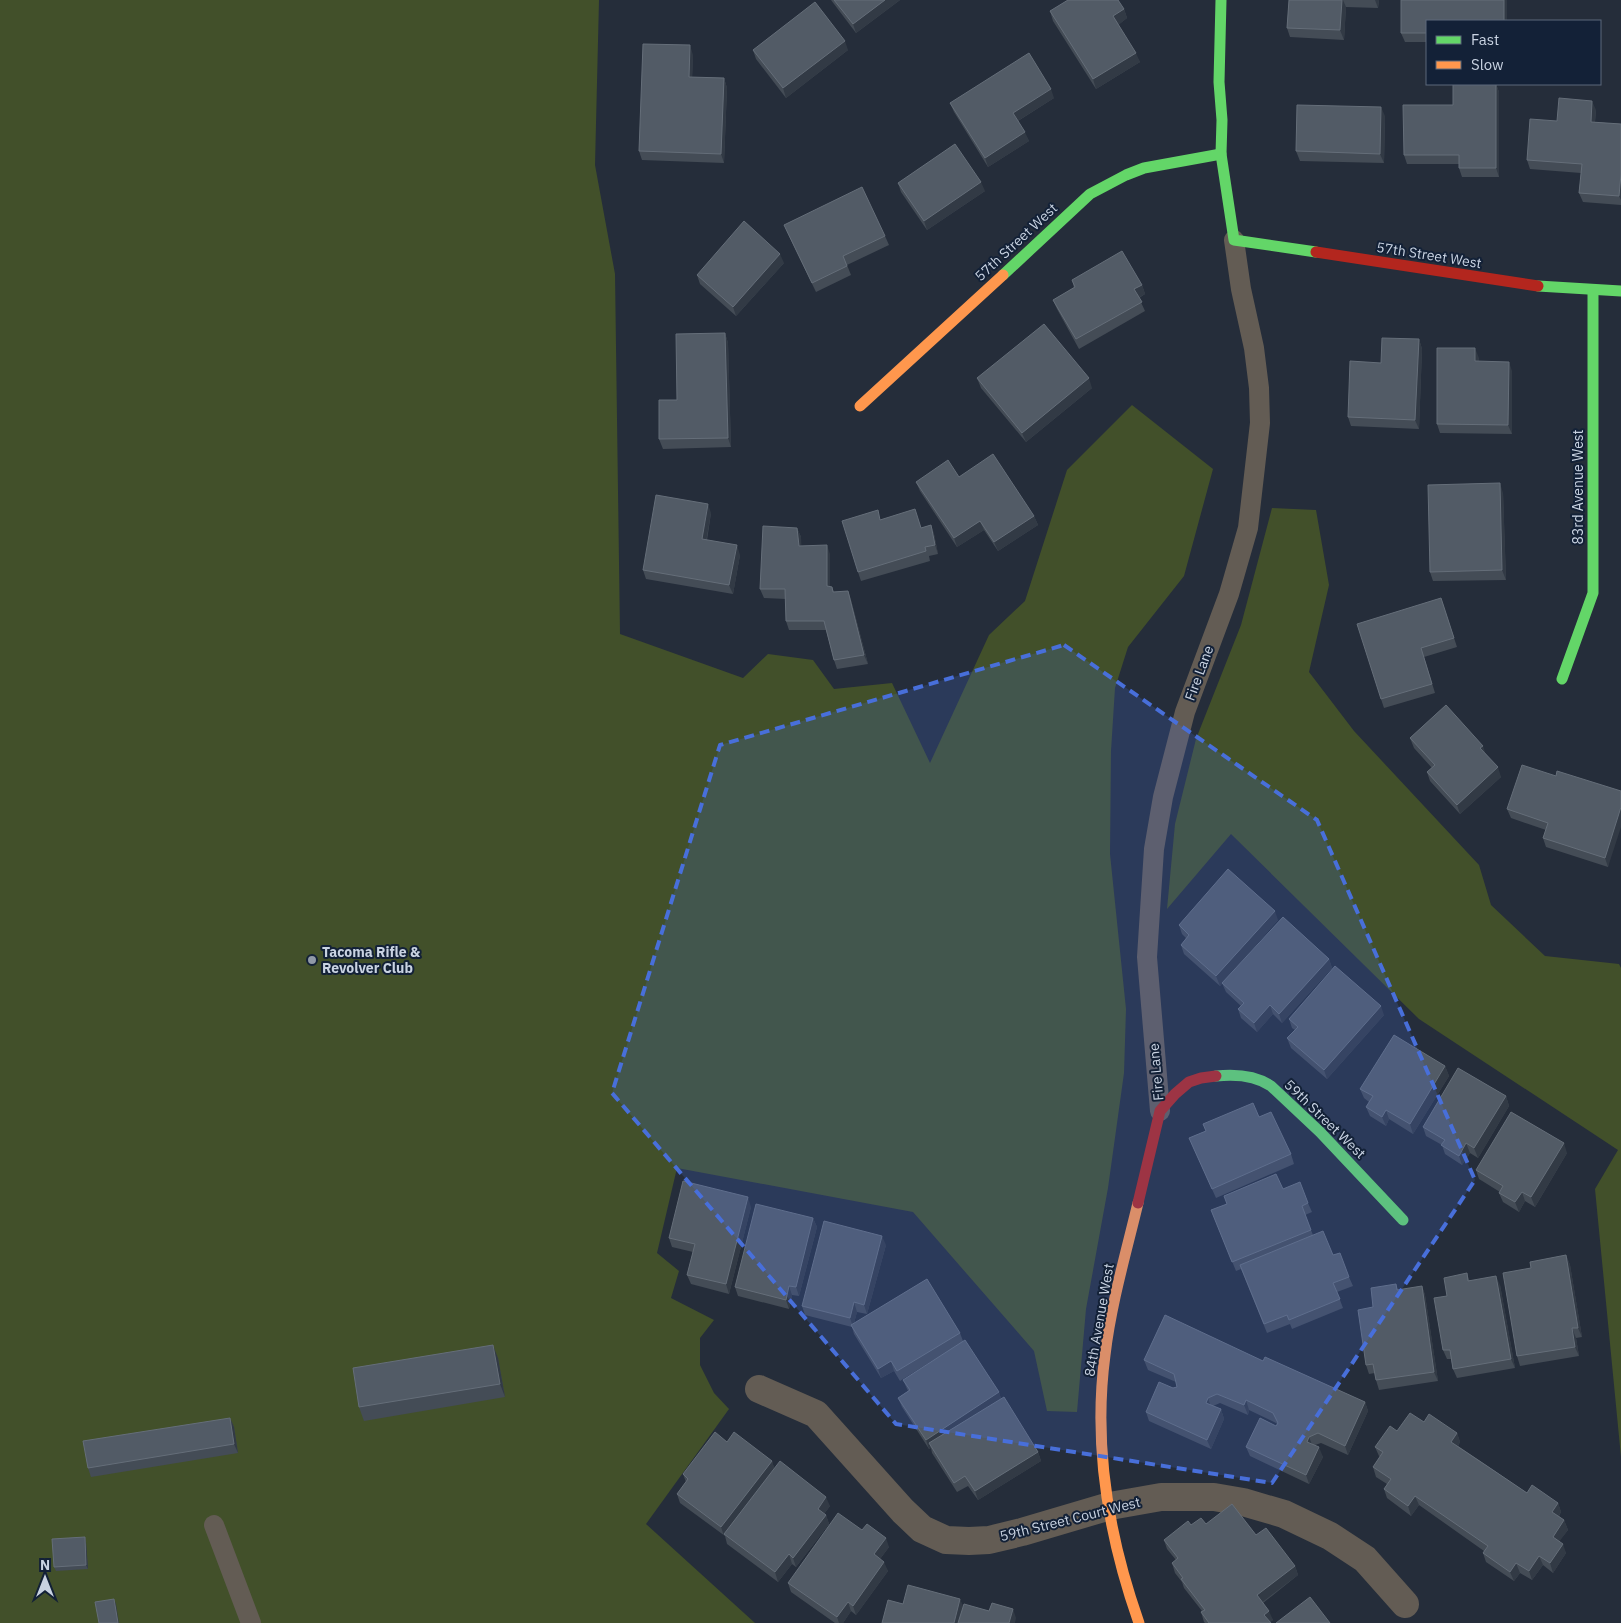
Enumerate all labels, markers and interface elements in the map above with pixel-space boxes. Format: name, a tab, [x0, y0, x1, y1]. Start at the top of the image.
legend	[1426, 20, 1601, 85]
text: Fast	[1471, 30, 1499, 49]
text: Slow	[1471, 55, 1504, 74]
street label: 57th Street West	[971, 199, 1061, 285]
street label: 57th Street West	[1375, 238, 1483, 272]
street label: 83rd Avenue West	[1569, 429, 1587, 544]
street label: Fire Lane	[1181, 643, 1217, 703]
place label: Tacoma Rifle & Revolver Club	[322, 943, 421, 977]
marker: Tacoma Rifle & Revolver Club	[306, 954, 318, 966]
street label: Fire Lane	[1145, 1042, 1167, 1101]
street label: 59th Street West	[1281, 1076, 1370, 1162]
street label: 84th Avenue West	[1080, 1262, 1118, 1378]
street label: 59th Street Court West	[998, 1493, 1142, 1545]
north arrow	[20, 1553, 70, 1603]
text: N	[40, 1556, 50, 1574]

